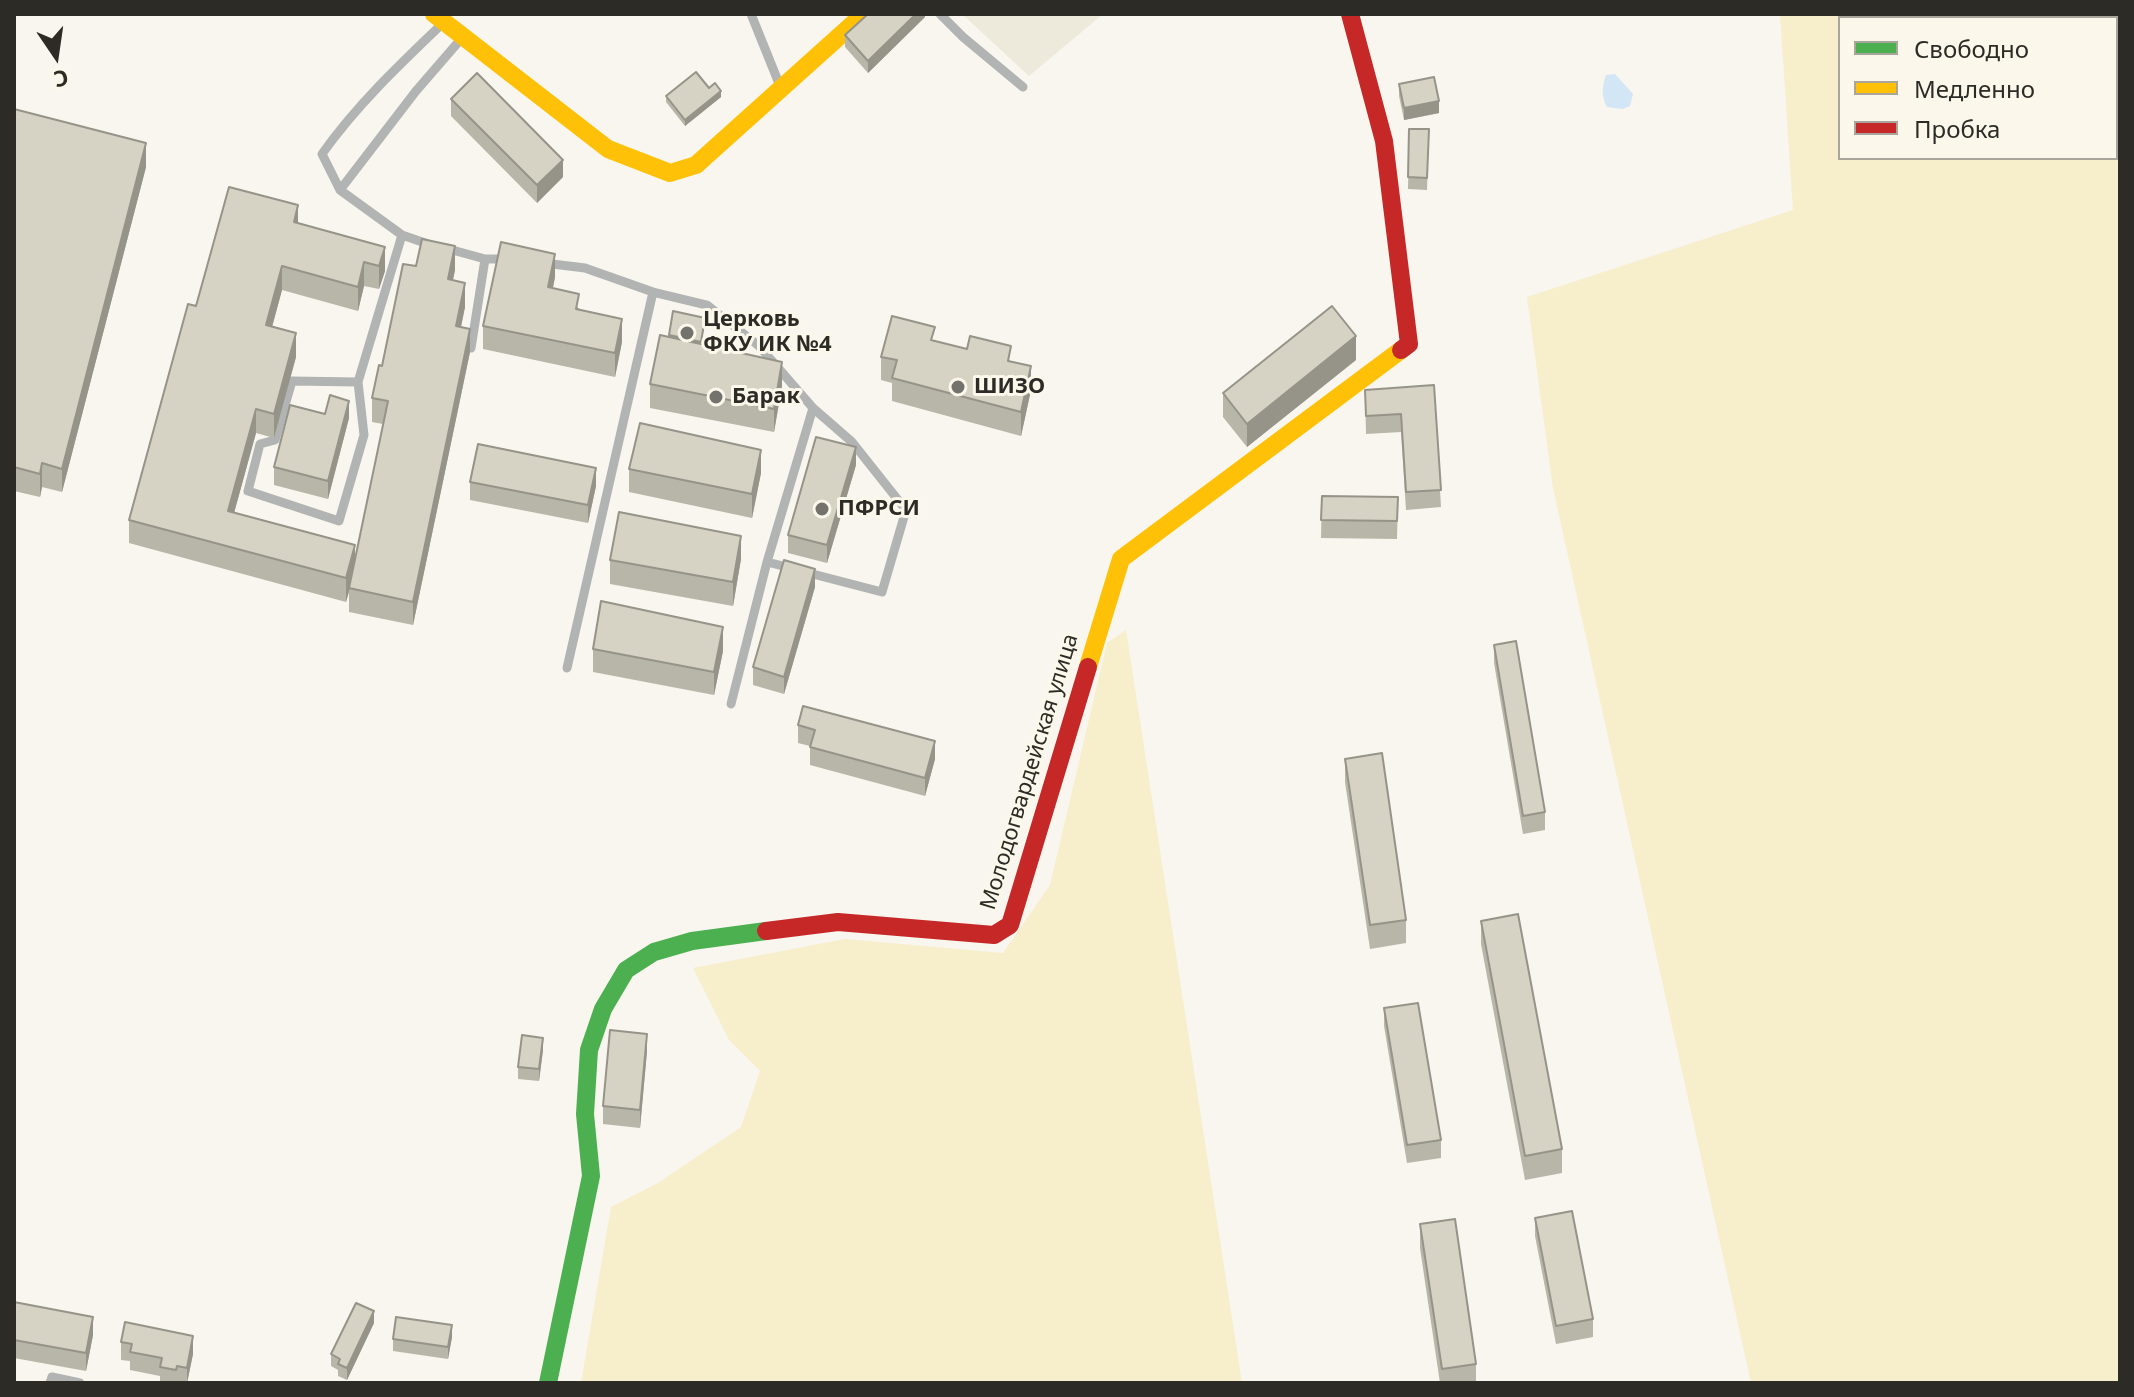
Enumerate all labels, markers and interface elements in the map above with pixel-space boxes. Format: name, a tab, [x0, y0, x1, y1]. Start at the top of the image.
north arrow	[16, 16, 96, 96]
legend	[1838, 16, 2118, 160]
text: Свободно	[1914, 32, 2029, 65]
text: С	[51, 63, 72, 96]
text: Медленно	[1914, 72, 2035, 105]
text: Пробка	[1914, 112, 2000, 145]
place label: Церковь ФКУ ИК №4	[703, 307, 832, 358]
marker: Церковь ФКУ ИК №4	[678, 324, 696, 342]
place label: ШИЗО	[974, 374, 1045, 400]
marker: ШИЗО	[949, 378, 967, 396]
place label: Барак	[732, 384, 800, 410]
marker: Барак	[707, 388, 725, 406]
place label: ПФРСИ	[838, 496, 920, 522]
marker: ПФРСИ	[813, 500, 831, 518]
street label: Молодогвардейская улица	[975, 631, 1085, 913]

